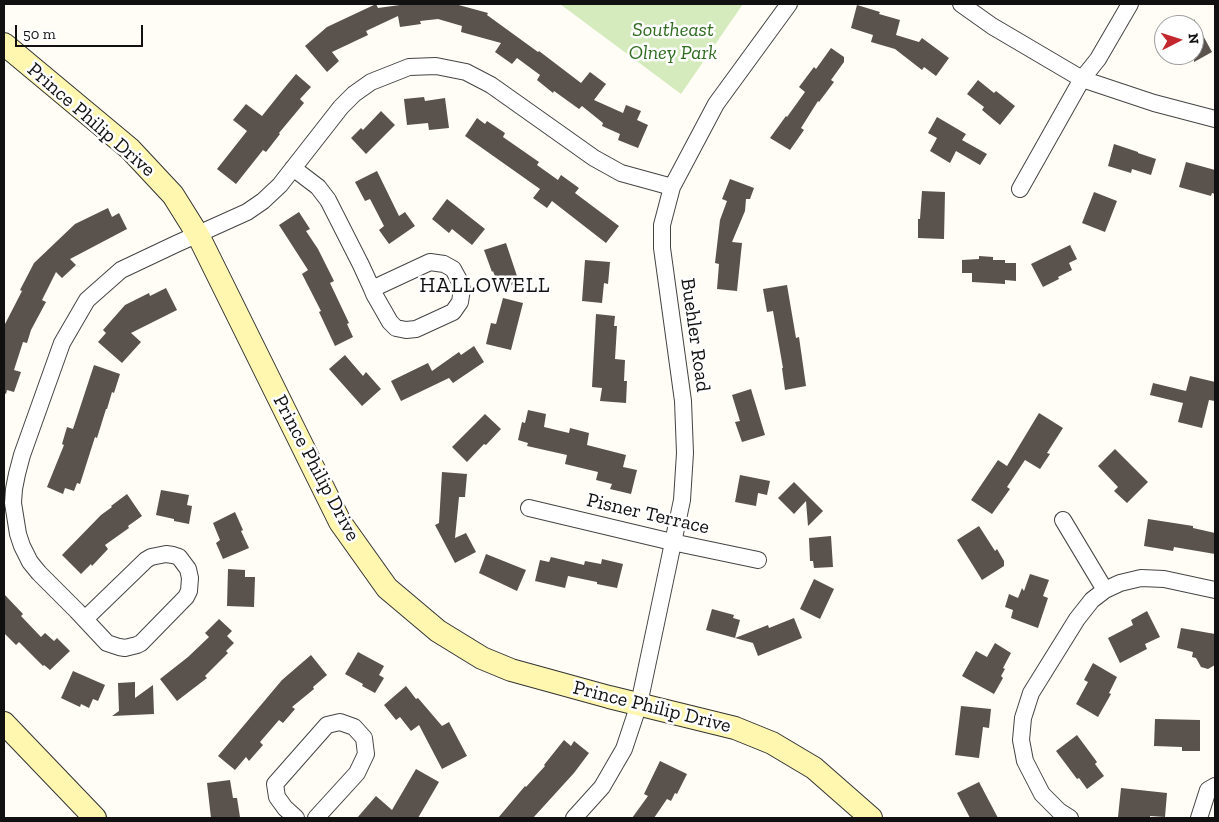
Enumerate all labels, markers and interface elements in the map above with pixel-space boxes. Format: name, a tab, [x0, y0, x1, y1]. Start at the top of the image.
scale bar	[18, 15, 145, 47]
north arrow	[1154, 15, 1204, 65]
park label: Southeast Olney Park	[629, 18, 717, 65]
text: 50 m	[23, 25, 56, 43]
text: N	[1185, 33, 1202, 45]
street label: Prince Philip Drive	[22, 58, 160, 182]
district label: HALLOWELL	[418, 273, 552, 299]
street label: Buehler Road	[675, 277, 715, 393]
street label: Prince Philip Drive	[267, 391, 365, 545]
street label: Pisner Terrace	[584, 488, 712, 540]
street label: Prince Philip Drive	[571, 676, 733, 738]

